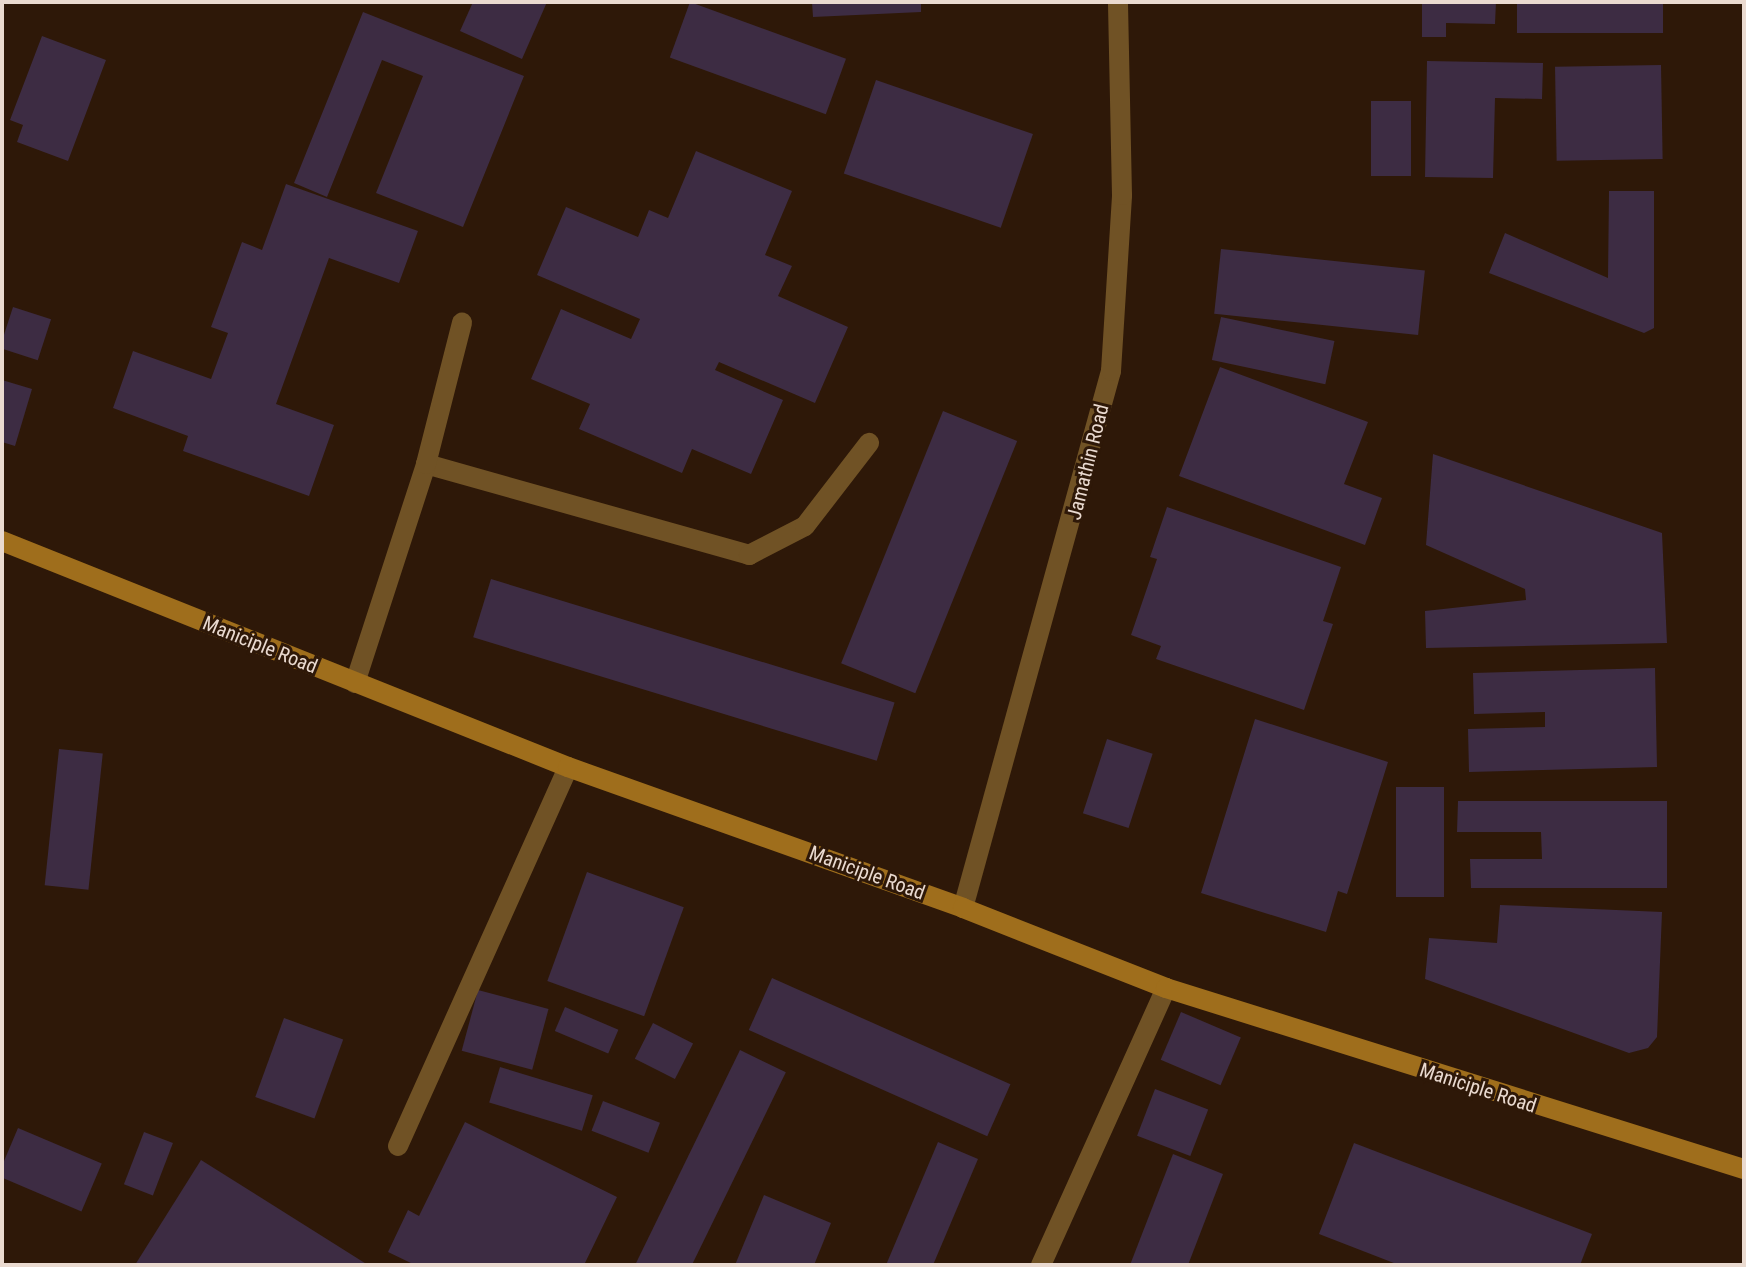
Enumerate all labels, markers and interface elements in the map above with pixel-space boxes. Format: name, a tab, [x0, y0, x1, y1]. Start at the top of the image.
street label: Jamathin Road	[1062, 402, 1114, 522]
street label: Maniciple Road	[199, 611, 321, 679]
street label: Maniciple Road	[806, 841, 928, 905]
street label: Maniciple Road	[1417, 1058, 1539, 1118]

